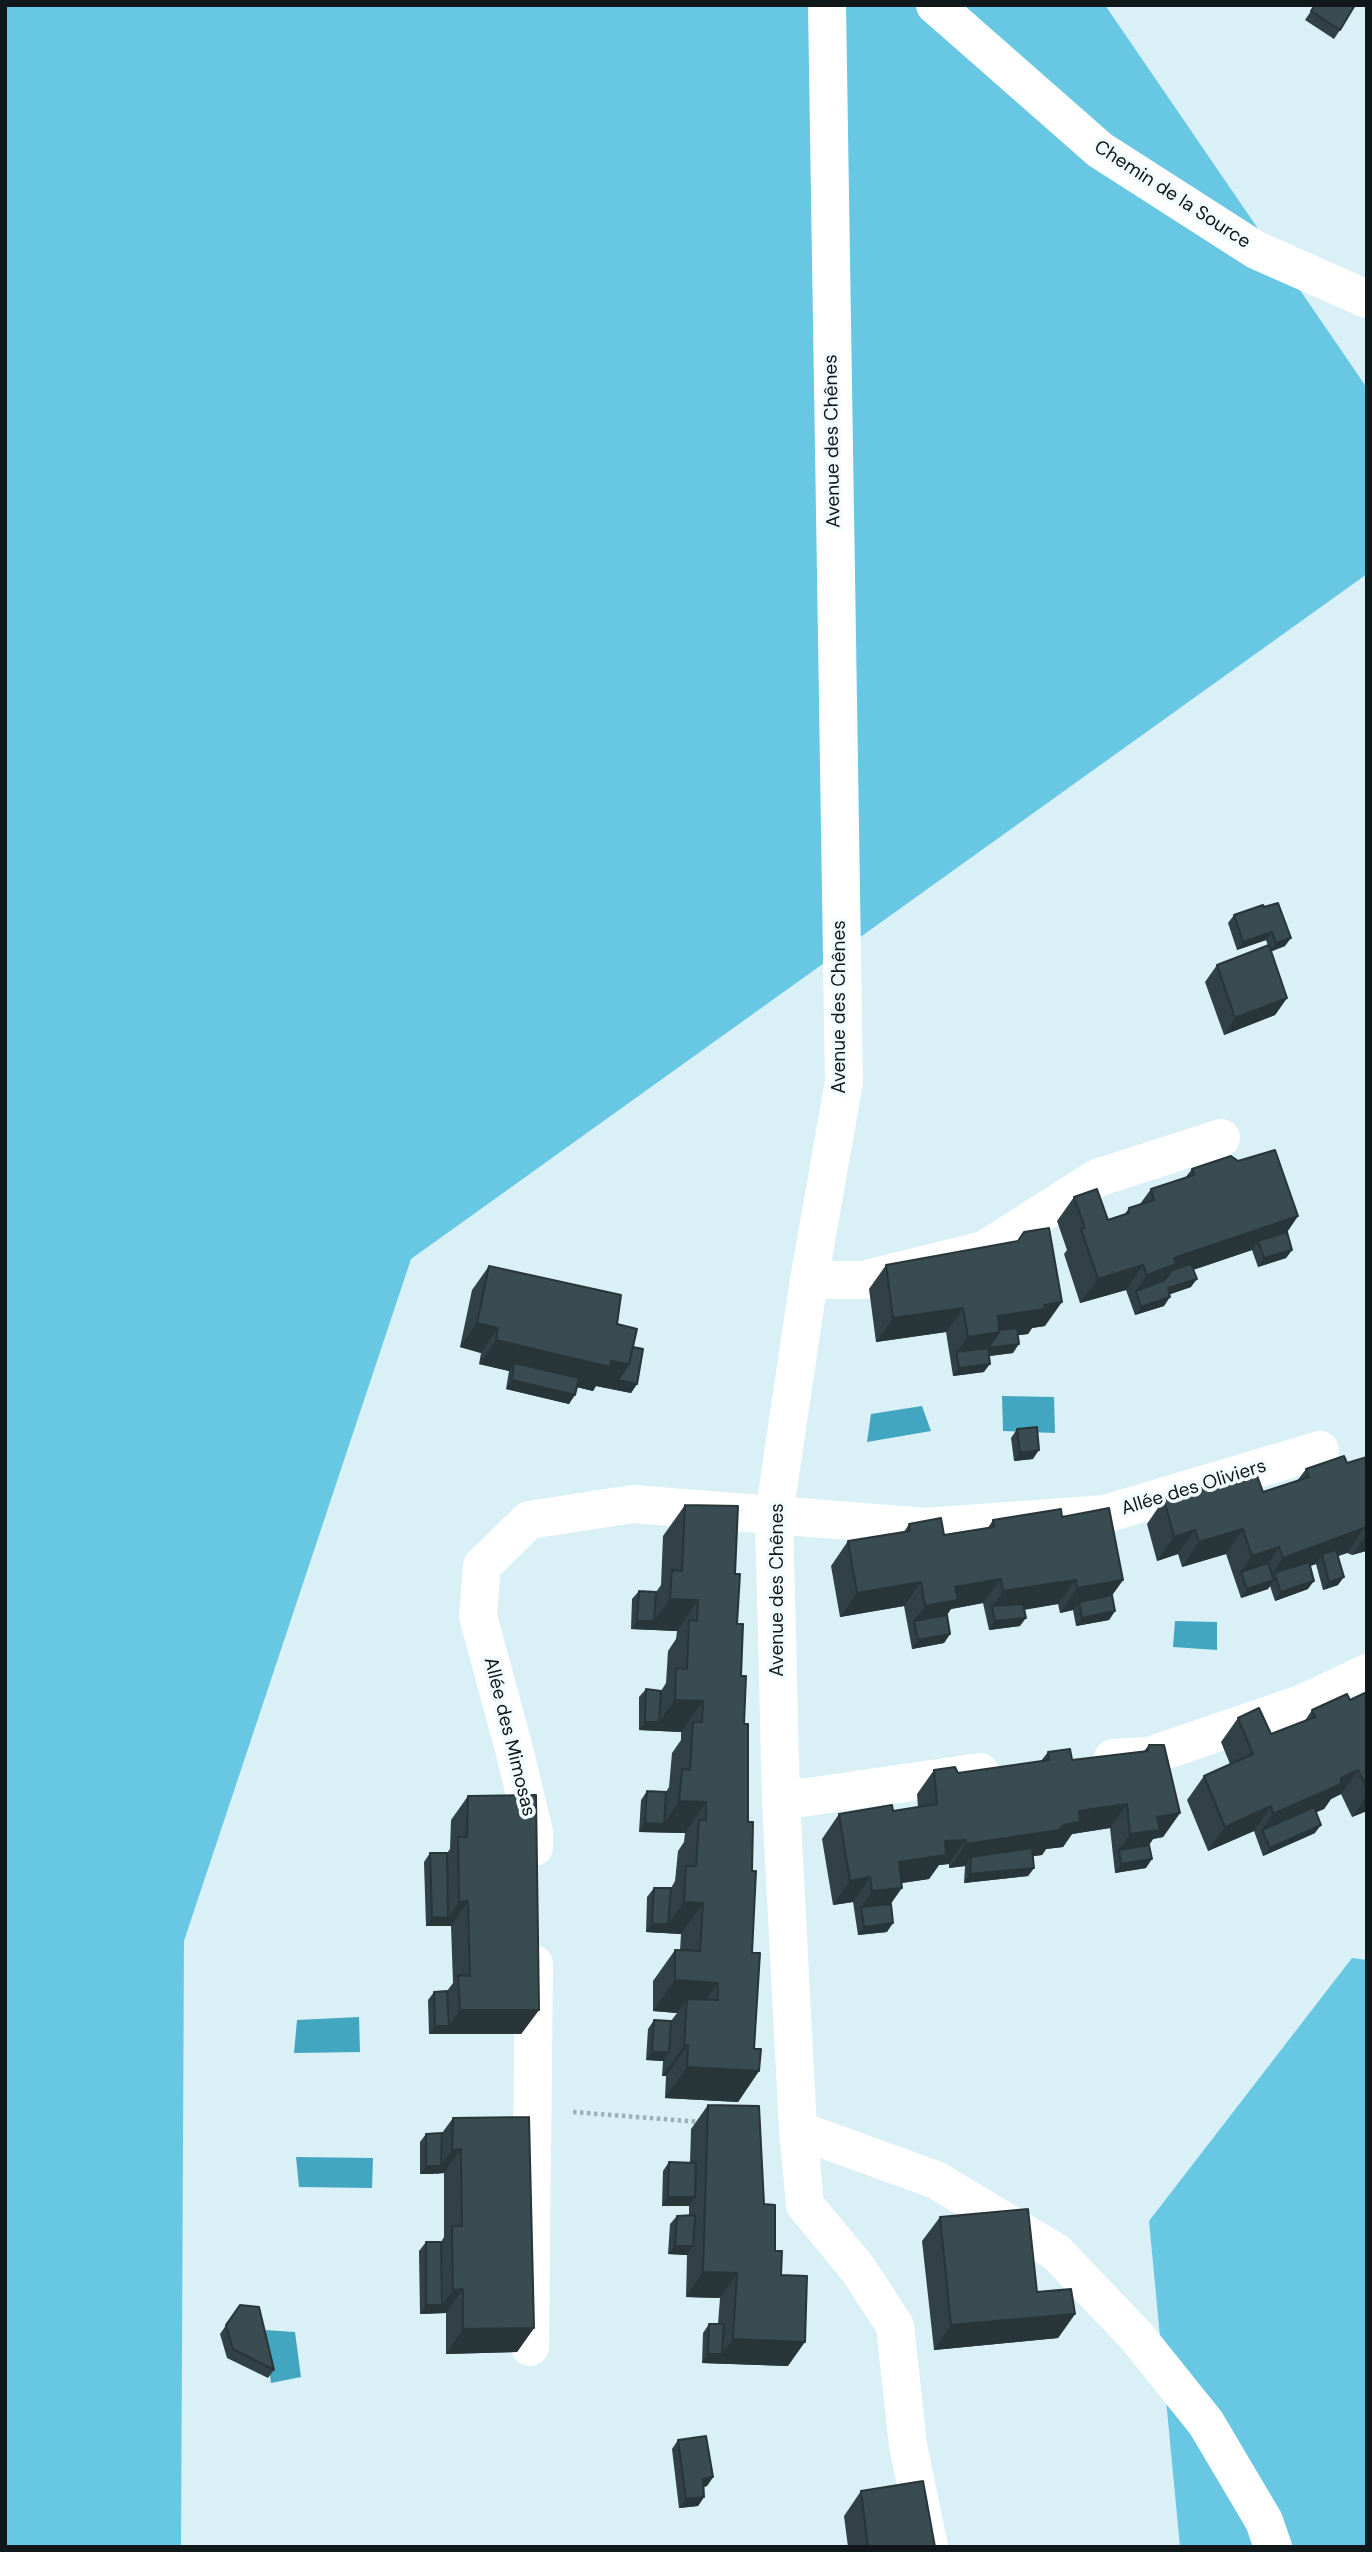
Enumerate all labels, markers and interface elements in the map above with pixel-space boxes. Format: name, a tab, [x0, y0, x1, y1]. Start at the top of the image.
street label: Chemin de la Source	[1090, 136, 1254, 254]
street label: Avenue des Chênes	[820, 354, 846, 528]
street label: Avenue des Chênes	[829, 920, 851, 1094]
street label: Allée des Oliviers	[1119, 1455, 1269, 1521]
street label: Avenue des Chênes	[767, 1503, 789, 1677]
street label: Allée des Mimosas	[478, 1655, 540, 1819]

